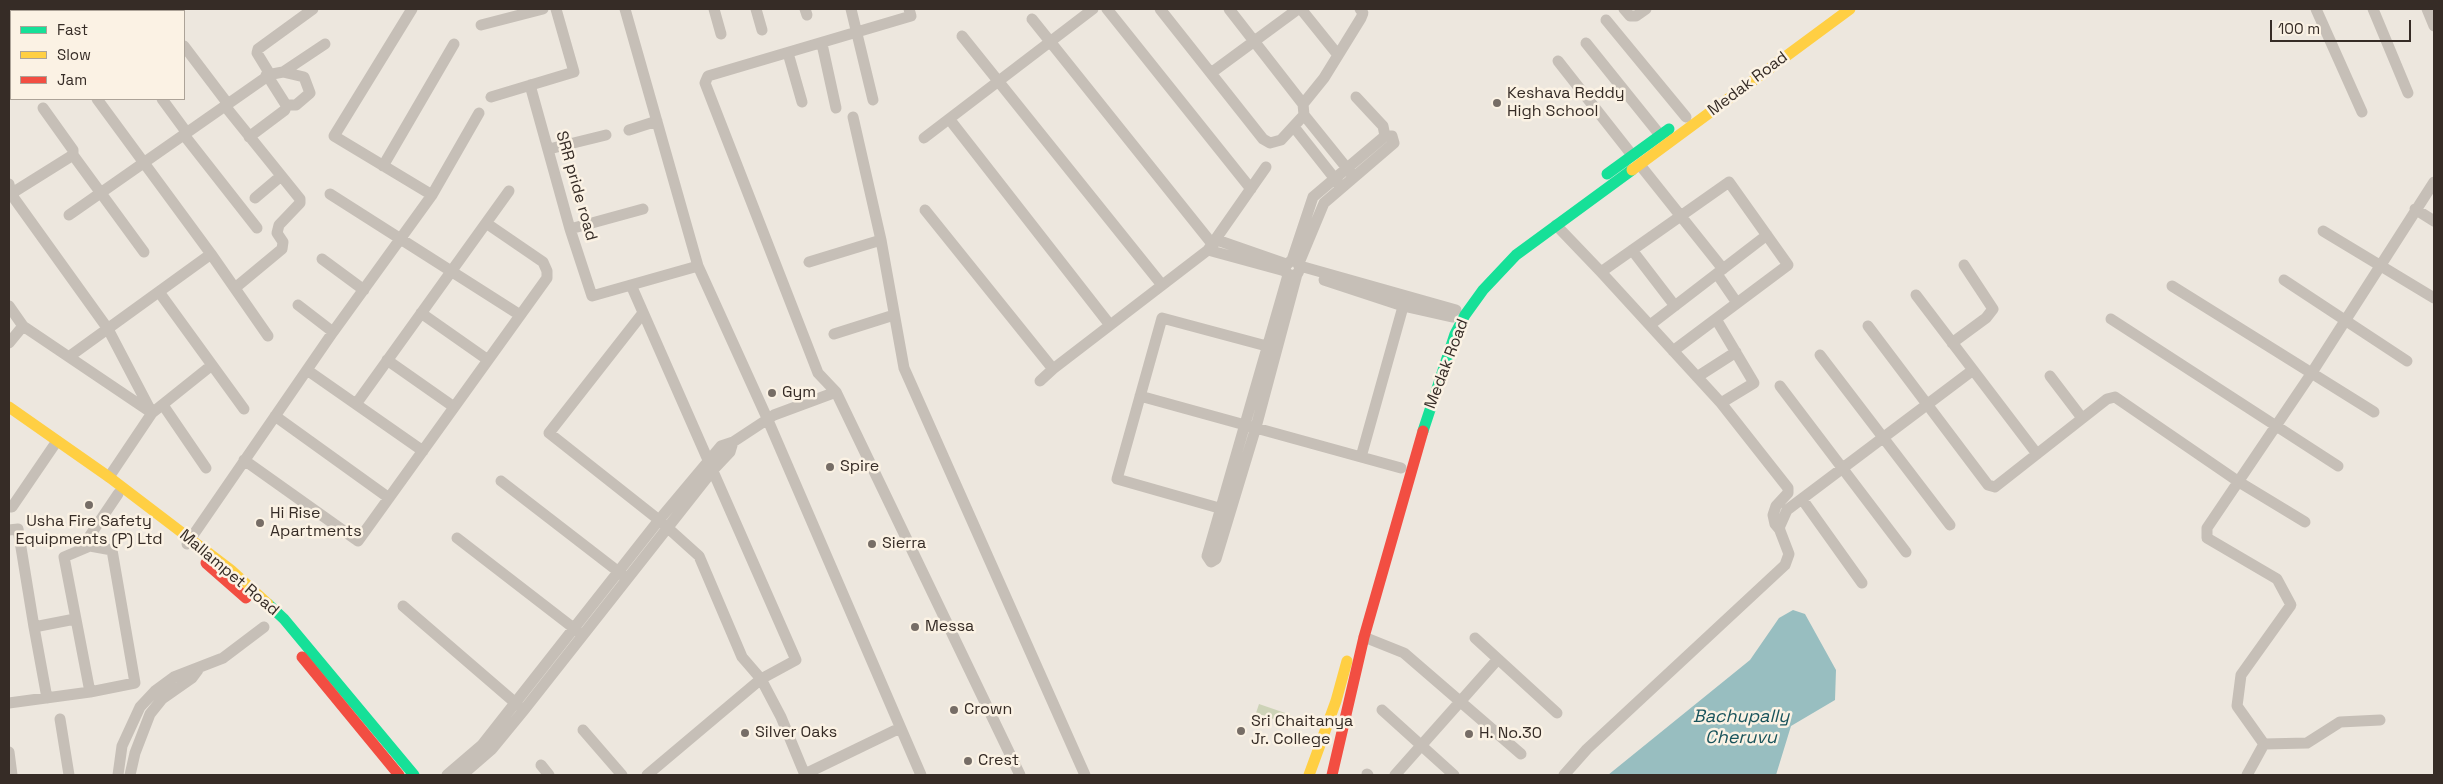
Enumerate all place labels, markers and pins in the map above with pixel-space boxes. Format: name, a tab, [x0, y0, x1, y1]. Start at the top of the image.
place label: Keshava Reddy High School	[1507, 84, 1625, 122]
marker: Keshava Reddy High School	[1491, 97, 1503, 109]
place label: Gym	[782, 383, 816, 403]
marker: Gym	[766, 387, 778, 399]
place label: Spire	[840, 457, 879, 477]
marker: Spire	[824, 461, 836, 473]
marker: Usha Fire Safety Equipments (P) Ltd	[83, 499, 95, 511]
place label: Hi Rise Apartments	[270, 504, 362, 542]
place label: Usha Fire Safety Equipments (P) Ltd	[15, 512, 163, 550]
marker: Hi Rise Apartments	[254, 517, 266, 529]
place label: Sierra	[882, 534, 926, 554]
marker: Sierra	[866, 538, 878, 550]
place label: Messa	[925, 617, 974, 637]
marker: Messa	[909, 621, 921, 633]
place label: Crown	[964, 700, 1012, 720]
marker: Crown	[948, 704, 960, 716]
place label: Sri Chaitanya Jr. College	[1251, 712, 1353, 750]
place label: Silver Oaks	[755, 723, 837, 743]
place label: H. No.30	[1479, 724, 1542, 744]
marker: Sri Chaitanya Jr. College	[1235, 725, 1247, 737]
marker: Silver Oaks	[739, 727, 751, 739]
marker: H. No.30	[1463, 728, 1475, 740]
place label: Crest	[978, 751, 1019, 771]
marker: Crest	[962, 755, 974, 767]

